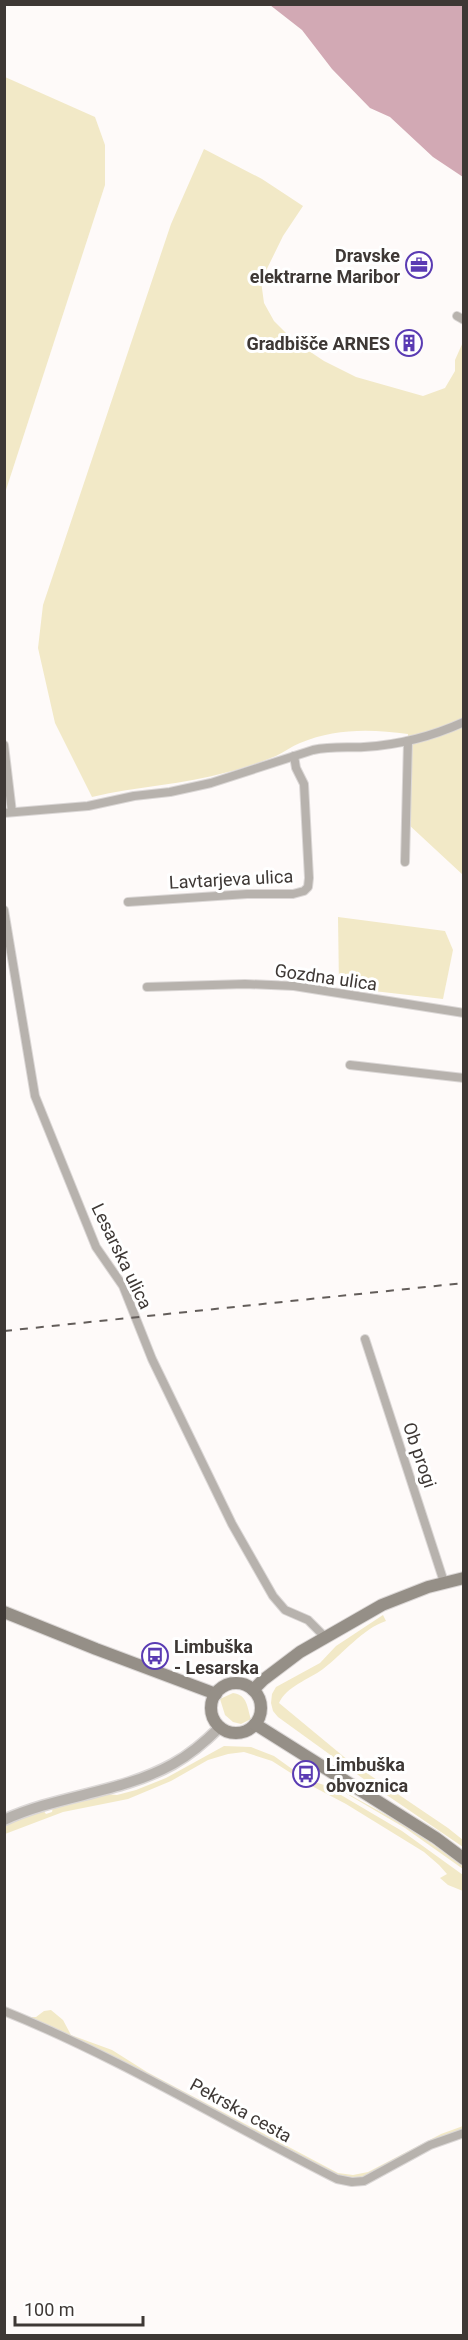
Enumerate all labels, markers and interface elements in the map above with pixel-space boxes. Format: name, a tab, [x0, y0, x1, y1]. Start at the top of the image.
place label: Dravske elektrarne Maribor	[250, 245, 400, 287]
office icon: Dravske elektrarne Maribor	[404, 250, 434, 280]
building icon: Gradbišče ARNES	[394, 328, 424, 358]
place label: Gradbišče ARNES	[246, 333, 390, 354]
street label: Lavtarjeva ulica	[168, 865, 294, 893]
street label: Gozdna ulica	[273, 959, 379, 995]
street label: Lesarska ulica	[87, 1200, 157, 1312]
street label: Ob progi	[399, 1420, 441, 1490]
place label: Limbuška - Lesarska	[174, 1636, 259, 1678]
bus stop icon: Limbuška - Lesarska	[140, 1641, 170, 1671]
place label: Limbuška obvoznica	[326, 1754, 409, 1796]
bus stop icon: Limbuška obvoznica	[291, 1759, 321, 1789]
street label: Pekrska cesta	[187, 2074, 295, 2146]
scale bar	[15, 2289, 142, 2327]
text: 100 m	[24, 2299, 75, 2320]

